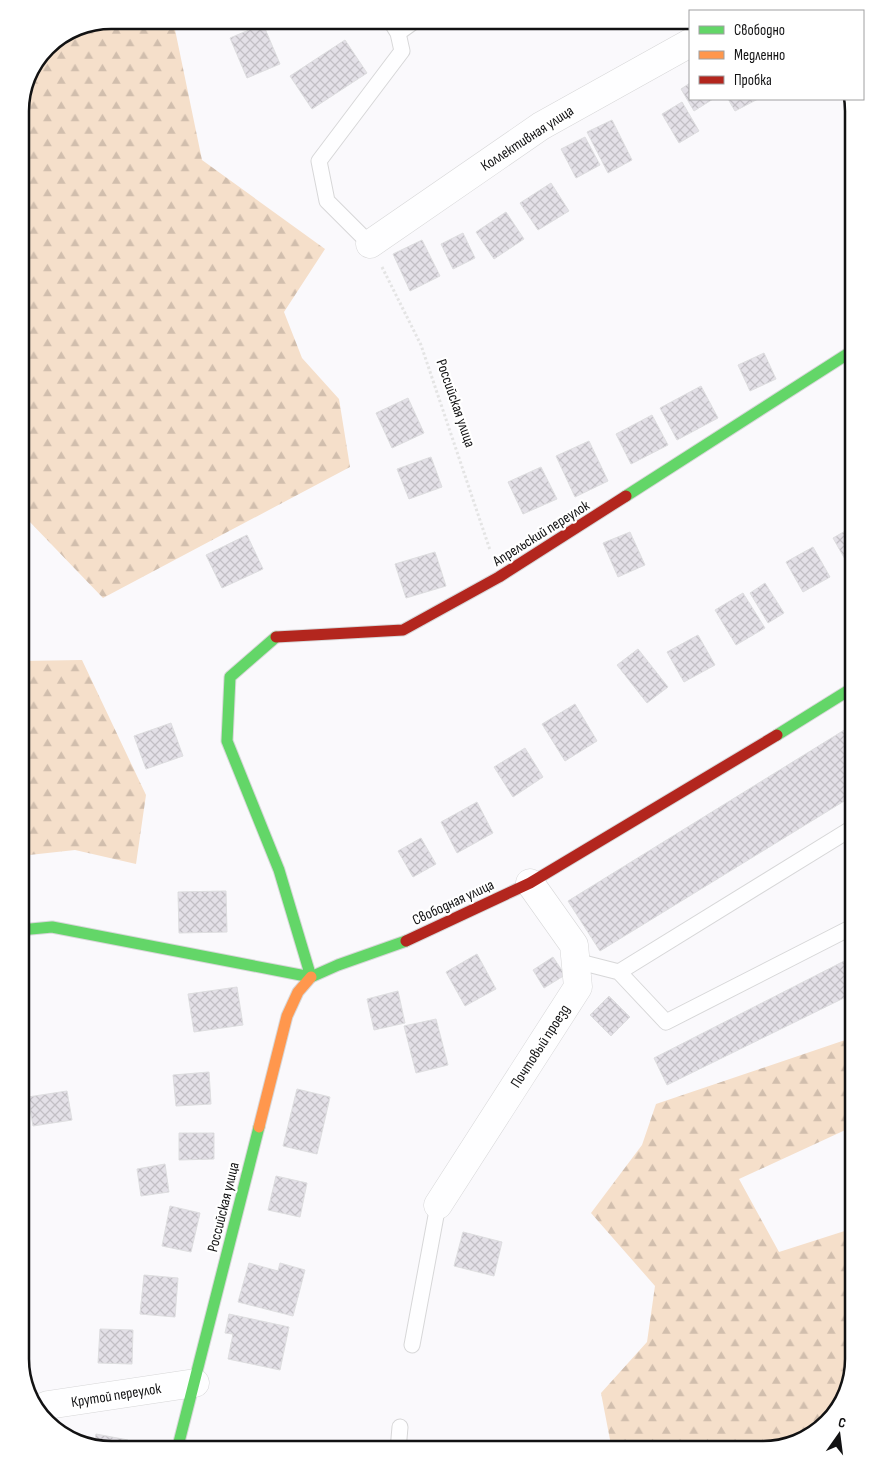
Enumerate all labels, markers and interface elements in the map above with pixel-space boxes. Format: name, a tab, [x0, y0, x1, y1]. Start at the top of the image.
legend	[689, 10, 864, 100]
text: Свободно	[734, 21, 785, 40]
text: Медленно	[734, 46, 785, 65]
text: Пробка	[734, 71, 772, 90]
street label: Коллективная улица	[477, 101, 578, 176]
street label: Российская улица	[432, 357, 480, 450]
street label: Апрельский переулок	[489, 496, 593, 571]
street label: Свободная улица	[409, 875, 497, 930]
street label: Почтовый проезд	[506, 1001, 574, 1092]
street label: Российская улица	[203, 1160, 244, 1254]
street label: Крутой переулок	[70, 1379, 163, 1412]
north arrow	[814, 1410, 864, 1460]
text: С	[836, 1414, 848, 1432]

